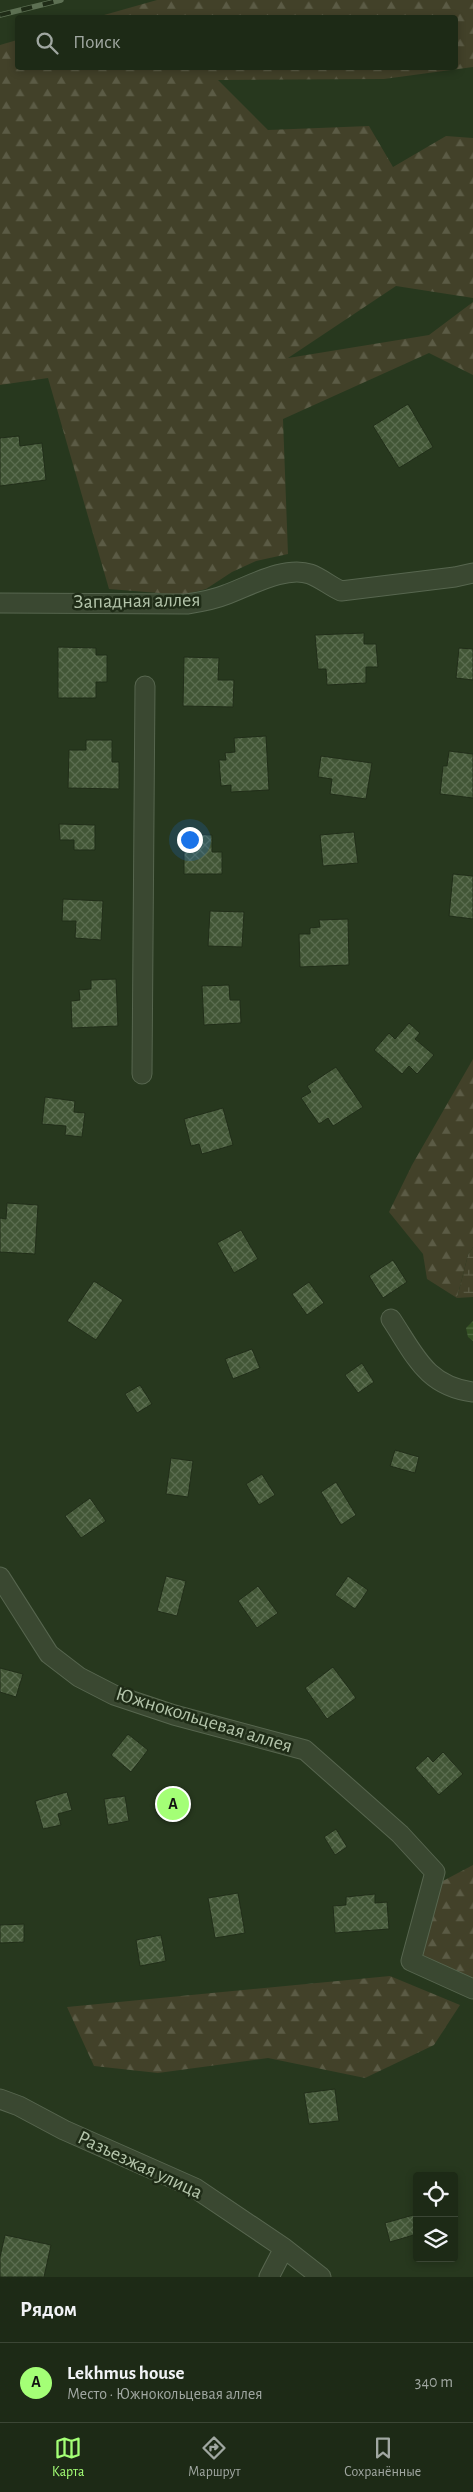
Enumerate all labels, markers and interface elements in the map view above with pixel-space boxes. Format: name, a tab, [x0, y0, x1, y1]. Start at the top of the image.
search box	[15, 15, 458, 70]
icon: search	[33, 29, 61, 57]
text: Поиск	[73, 33, 120, 52]
street label: Западная аллея	[73, 590, 201, 612]
your location	[177, 827, 203, 853]
street label: Южнокольцевая аллея	[113, 1684, 295, 1756]
pin: A	[157, 1785, 189, 1823]
street label: Разъезжая улица	[74, 2127, 206, 2203]
map controls	[413, 2172, 458, 2262]
button: locate	[413, 2172, 458, 2217]
button: layers	[413, 2217, 458, 2262]
text: Рядом	[20, 2299, 77, 2320]
text: Lekhmus house	[67, 2364, 185, 2383]
text: A	[31, 2374, 41, 2390]
text: 340 m	[415, 2374, 453, 2390]
text: Место · Южнокольцевая аллея	[67, 2386, 263, 2402]
tab: Карта	[52, 2434, 85, 2481]
tab: Маршрут	[188, 2434, 241, 2481]
tab: Сохранённые	[344, 2434, 421, 2481]

